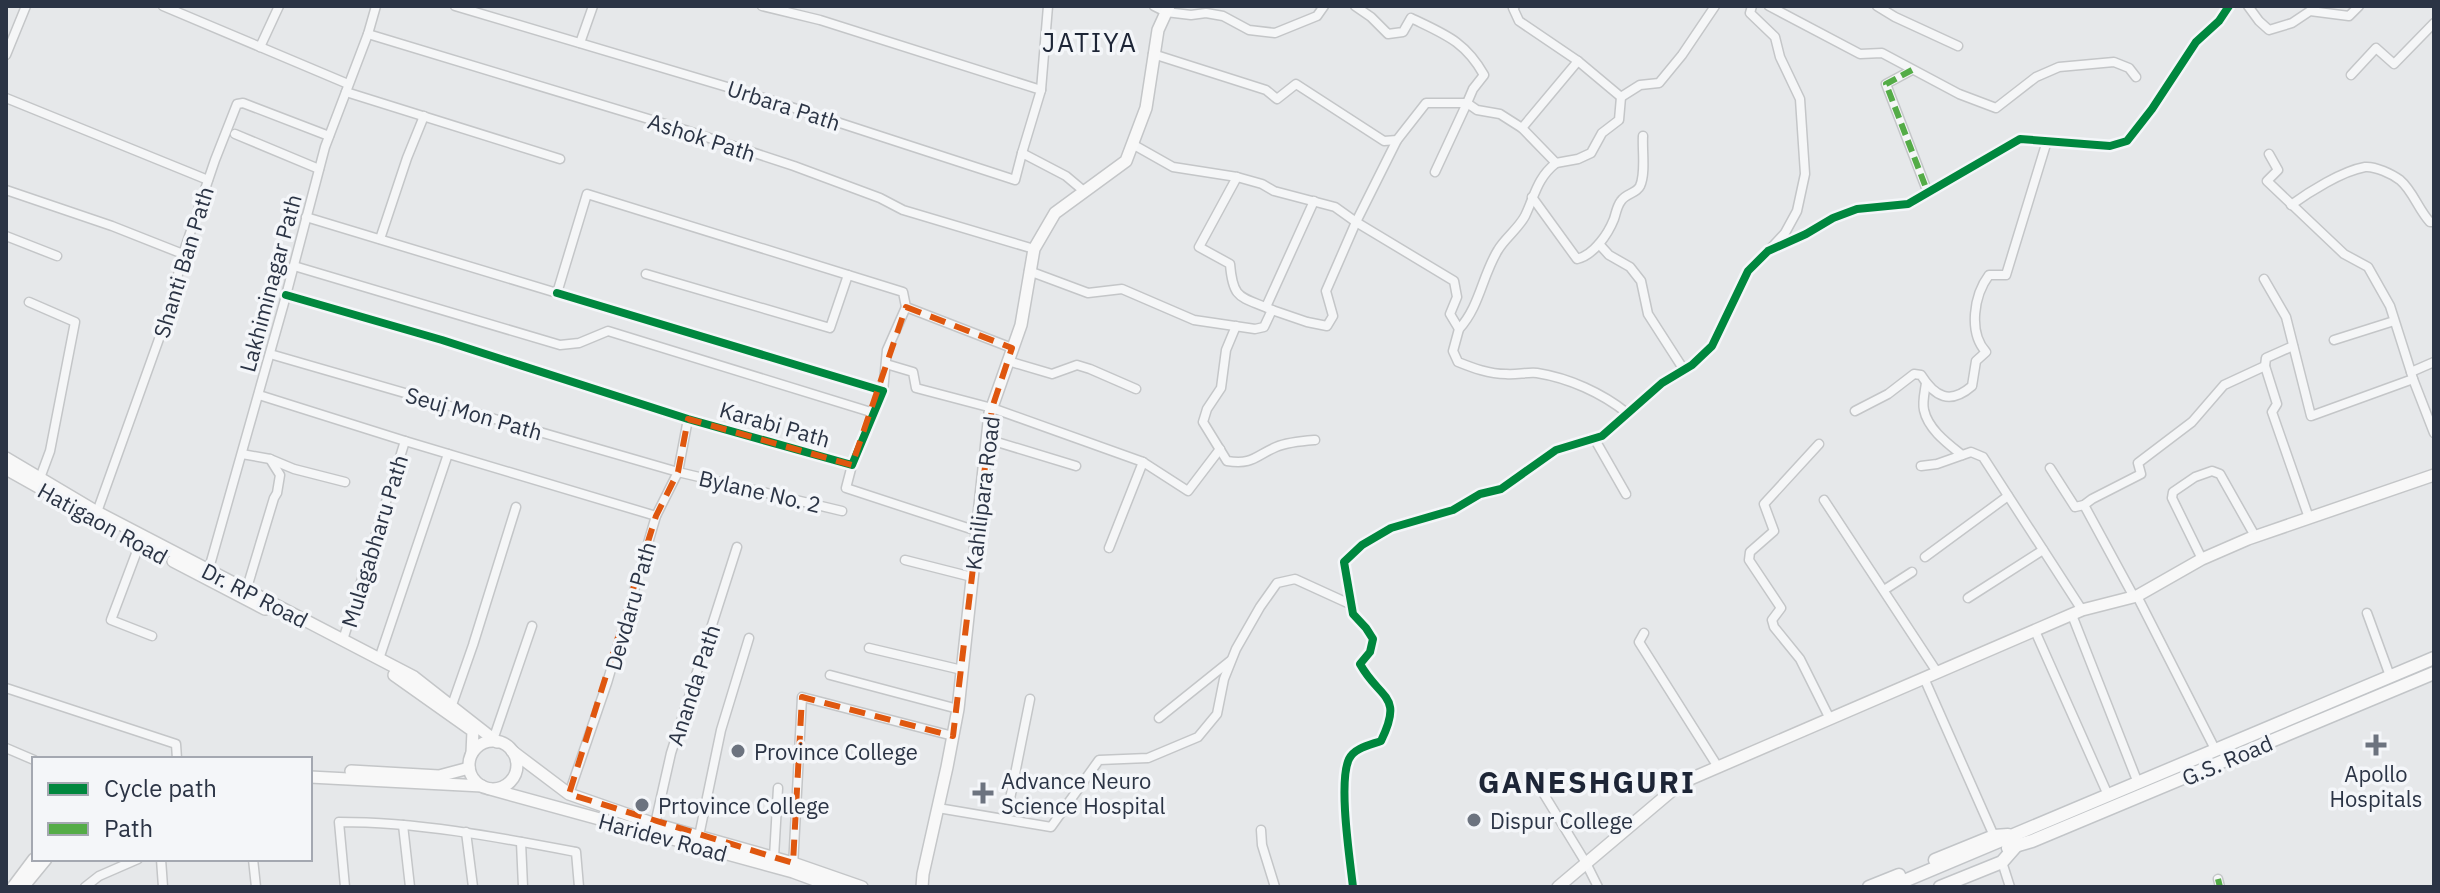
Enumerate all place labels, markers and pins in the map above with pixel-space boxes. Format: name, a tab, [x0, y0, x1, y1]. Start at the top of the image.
marker: Apollo Hospitals	[2365, 734, 2387, 756]
place label: Province College	[754, 737, 918, 766]
marker: Province College	[729, 742, 747, 760]
place label: Apollo Hospitals	[2329, 759, 2423, 813]
place label: Advance Neuro Science Hospital	[1001, 766, 1165, 820]
marker: Advance Neuro Science Hospital	[972, 782, 994, 804]
place label: Prtovince College	[658, 791, 830, 820]
marker: Prtovince College	[633, 796, 651, 814]
place label: Dispur College	[1490, 806, 1633, 835]
marker: Dispur College	[1465, 811, 1483, 829]

